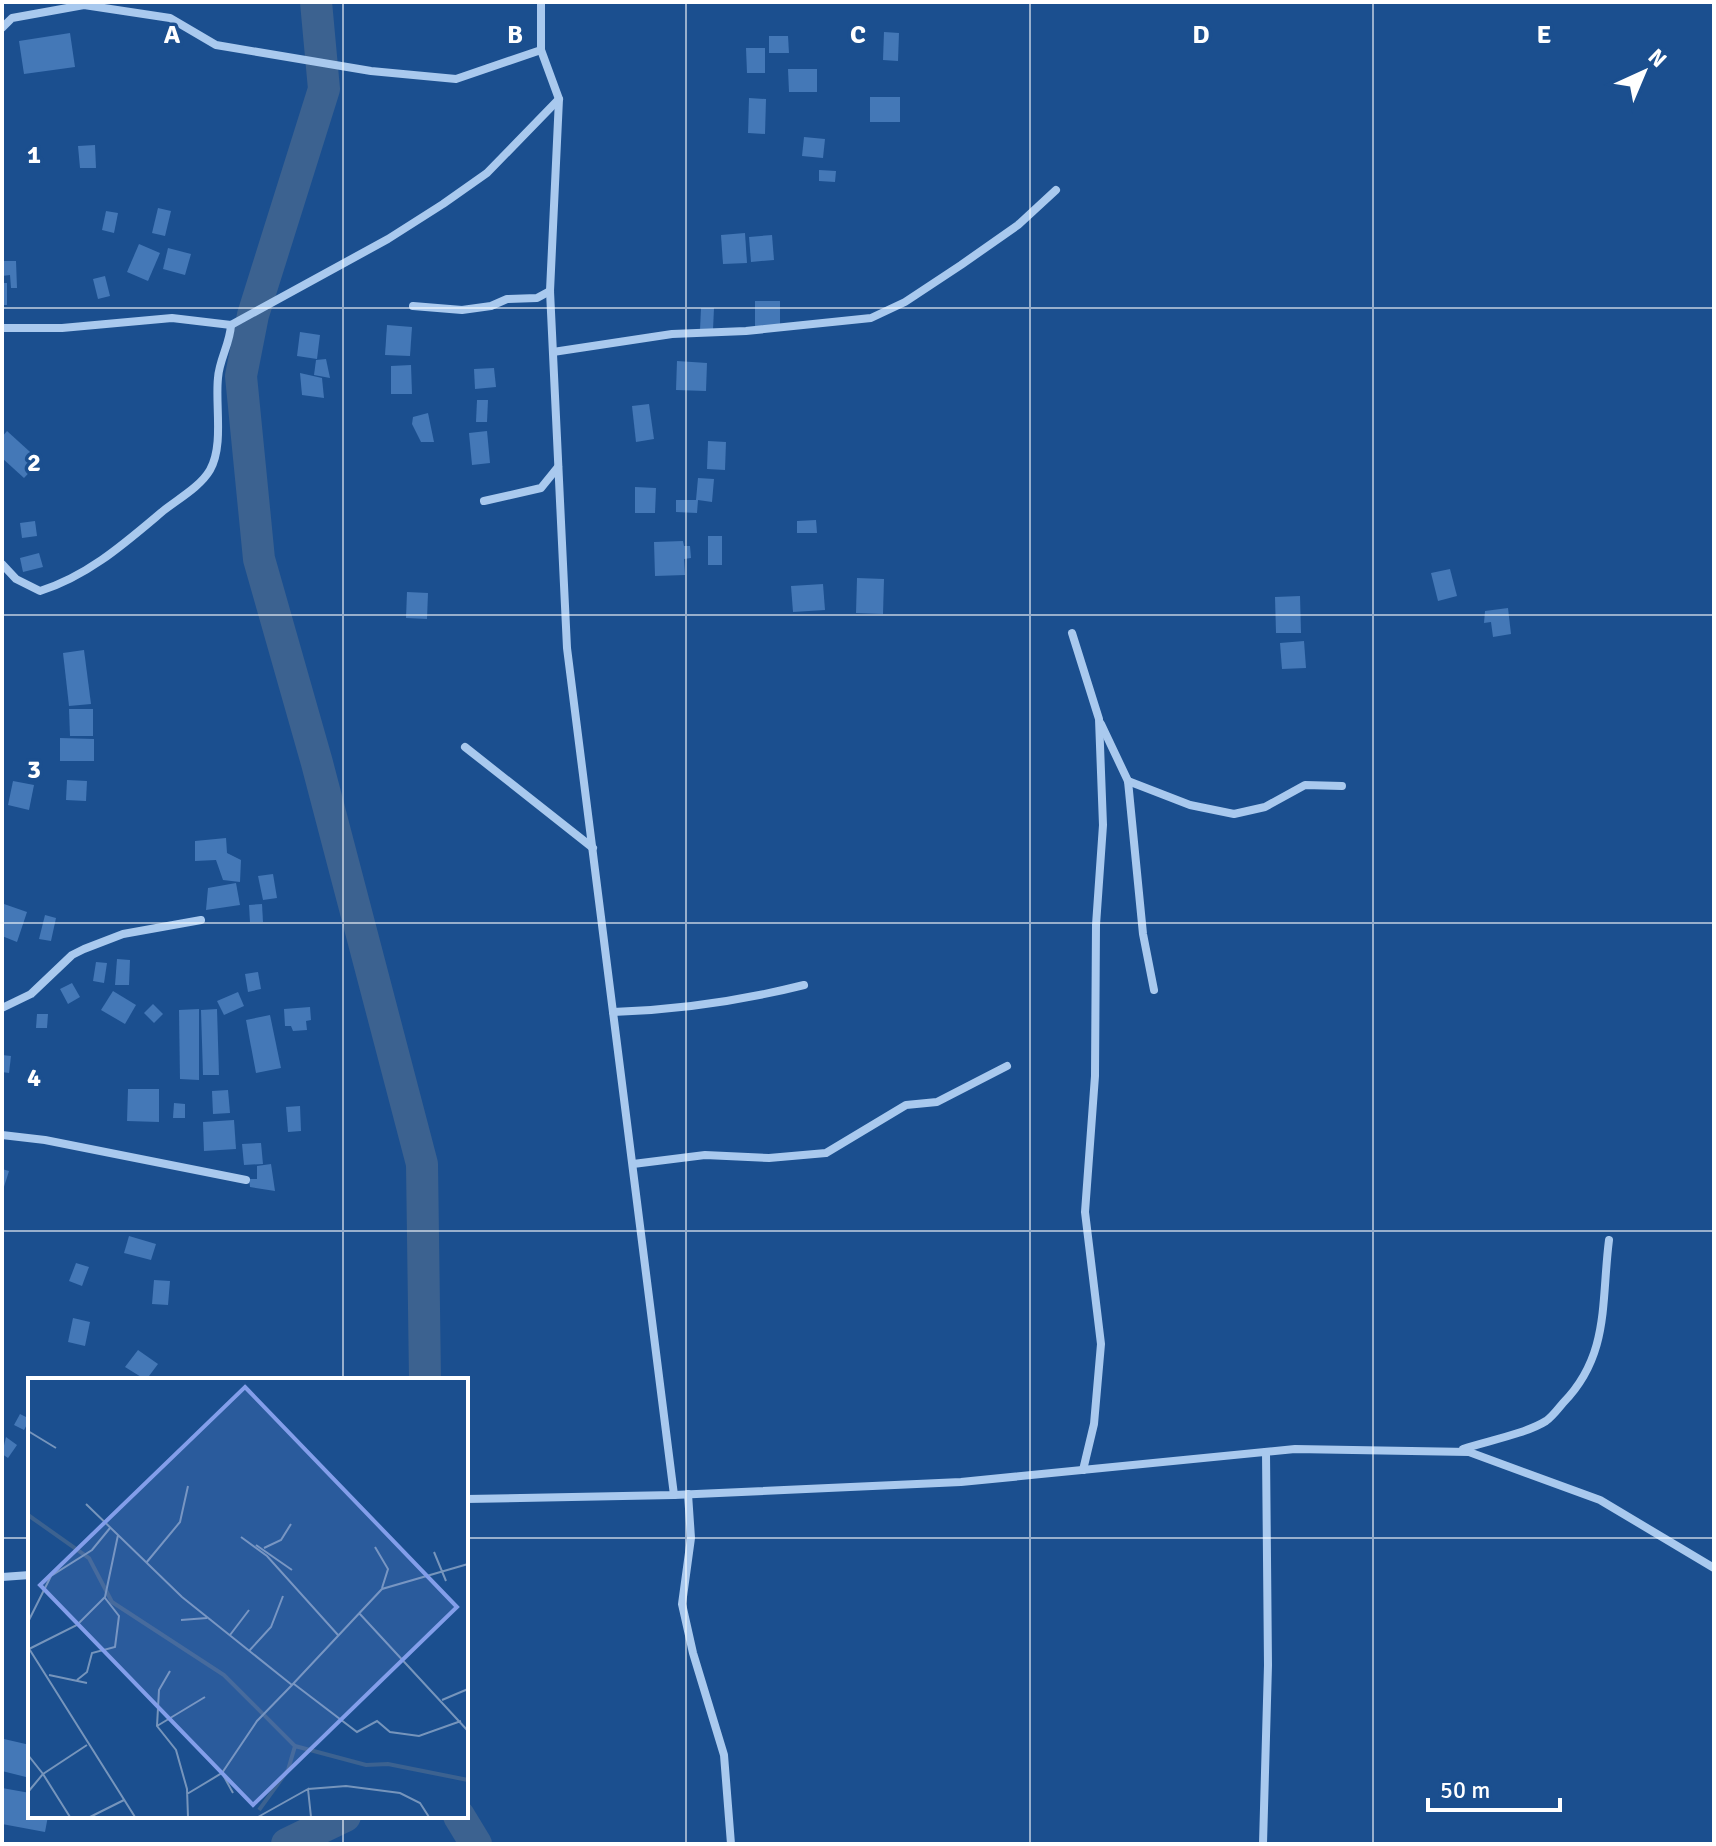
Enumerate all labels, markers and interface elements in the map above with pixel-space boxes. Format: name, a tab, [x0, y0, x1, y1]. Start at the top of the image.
text: A	[164, 19, 181, 51]
text: B	[507, 19, 523, 51]
text: C	[850, 19, 866, 51]
text: D	[1192, 19, 1210, 51]
text: E	[1537, 19, 1551, 51]
north arrow	[1604, 32, 1684, 112]
text: N	[1643, 43, 1672, 73]
text: 1	[27, 139, 41, 171]
text: 2	[27, 447, 41, 479]
text: 3	[27, 754, 41, 786]
text: 4	[27, 1062, 41, 1094]
inset map	[28, 1378, 468, 1818]
scale bar	[1428, 1762, 1560, 1812]
text: 50 m	[1440, 1775, 1490, 1805]

